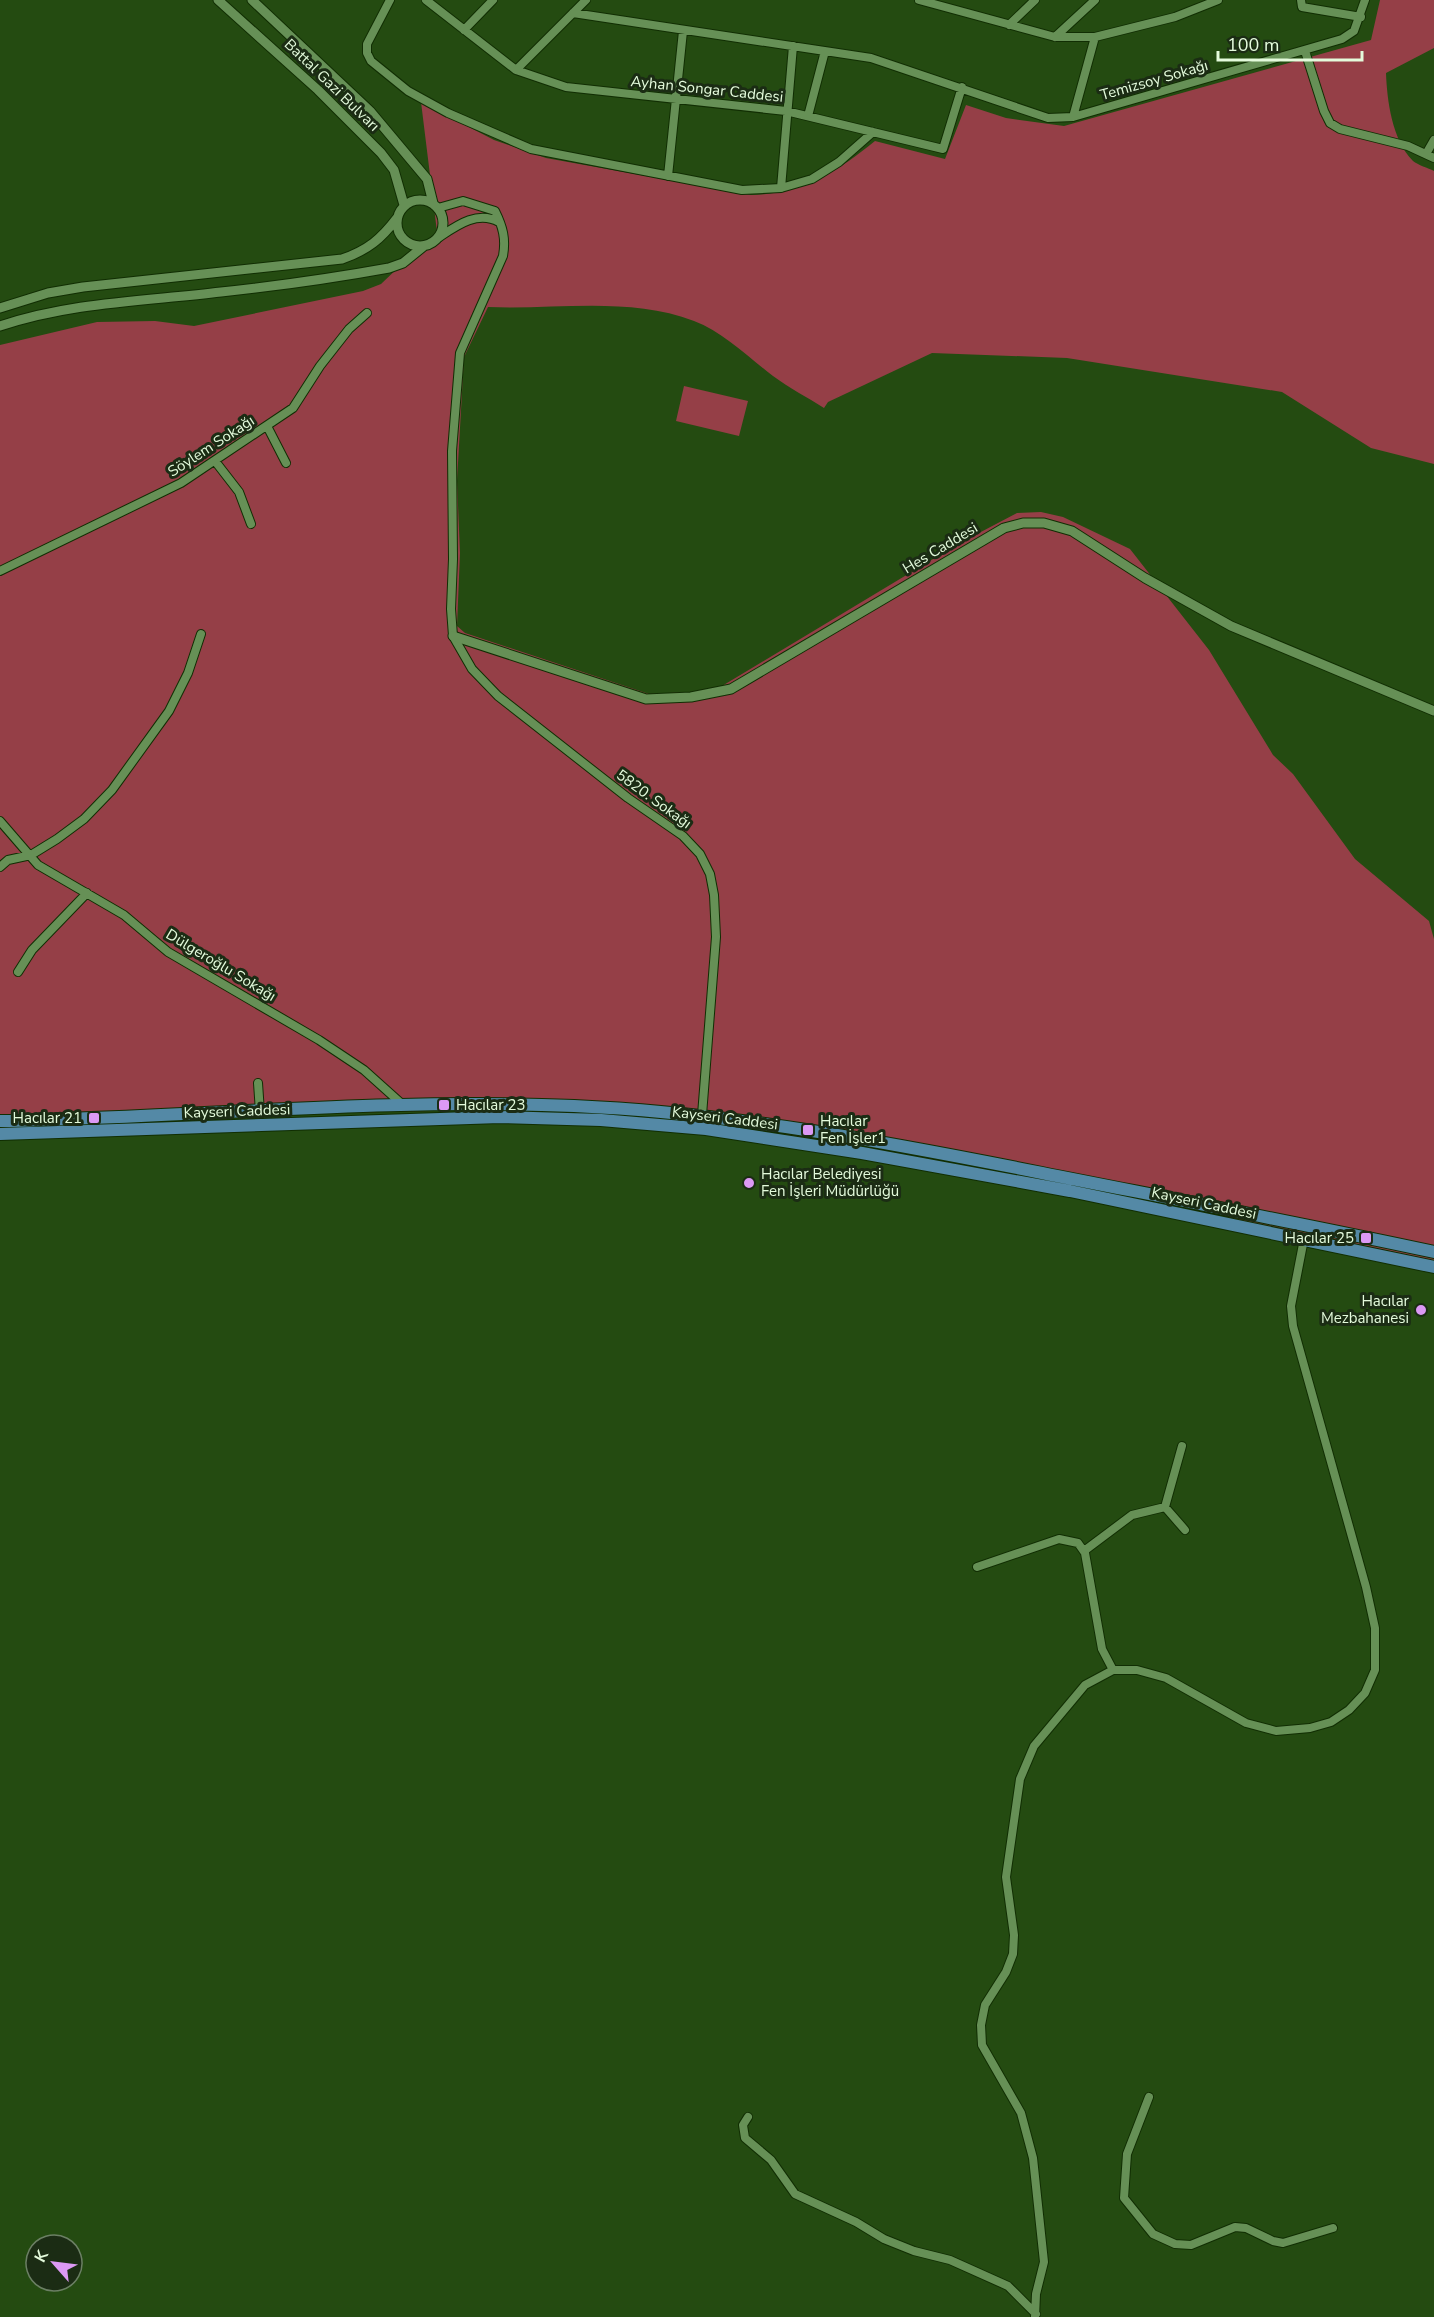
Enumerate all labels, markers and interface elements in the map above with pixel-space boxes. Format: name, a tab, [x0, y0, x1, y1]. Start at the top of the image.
scale bar	[1218, 24, 1362, 62]
text: 100 m	[1227, 33, 1279, 57]
street label: Battal Gazi Bulvarı	[280, 34, 384, 136]
street label: Temizsoy Sokağı	[1098, 55, 1210, 105]
street label: Ayhan Songar Caddesi	[630, 71, 784, 107]
street label: Söylem Sokağı	[164, 411, 258, 481]
street label: Hes Caddesi	[899, 518, 981, 578]
street label: 5820. Sokağı	[612, 765, 696, 833]
street label: Dülgeroğlu Sokağı	[162, 924, 280, 1006]
place label: Hacılar 23	[456, 1095, 525, 1115]
marker: Hacılar 23	[437, 1098, 451, 1112]
street label: Kayseri Caddesi	[183, 1099, 291, 1123]
street label: Kayseri Caddesi	[671, 1102, 779, 1134]
place label: Hacılar 21	[13, 1108, 82, 1128]
marker: Hacılar 21	[87, 1111, 101, 1125]
place label: Hacılar Fen İşler1	[820, 1111, 886, 1148]
marker: Hacılar Fen İşler1	[801, 1123, 815, 1137]
place label: Hacılar Belediyesi Fen İşleri Müdürlüğü	[761, 1164, 899, 1201]
marker: Hacılar Belediyesi Fen İşleri Müdürlüğü	[742, 1176, 756, 1190]
street label: Kayseri Caddesi	[1150, 1182, 1258, 1224]
place label: Hacılar 25	[1285, 1228, 1354, 1248]
marker: Hacılar 25	[1359, 1231, 1373, 1245]
place label: Hacılar Mezbahanesi	[1321, 1291, 1410, 1328]
marker: Hacılar Mezbahanesi	[1414, 1303, 1428, 1317]
north arrow	[24, 2233, 84, 2293]
text: K	[29, 2245, 54, 2266]

